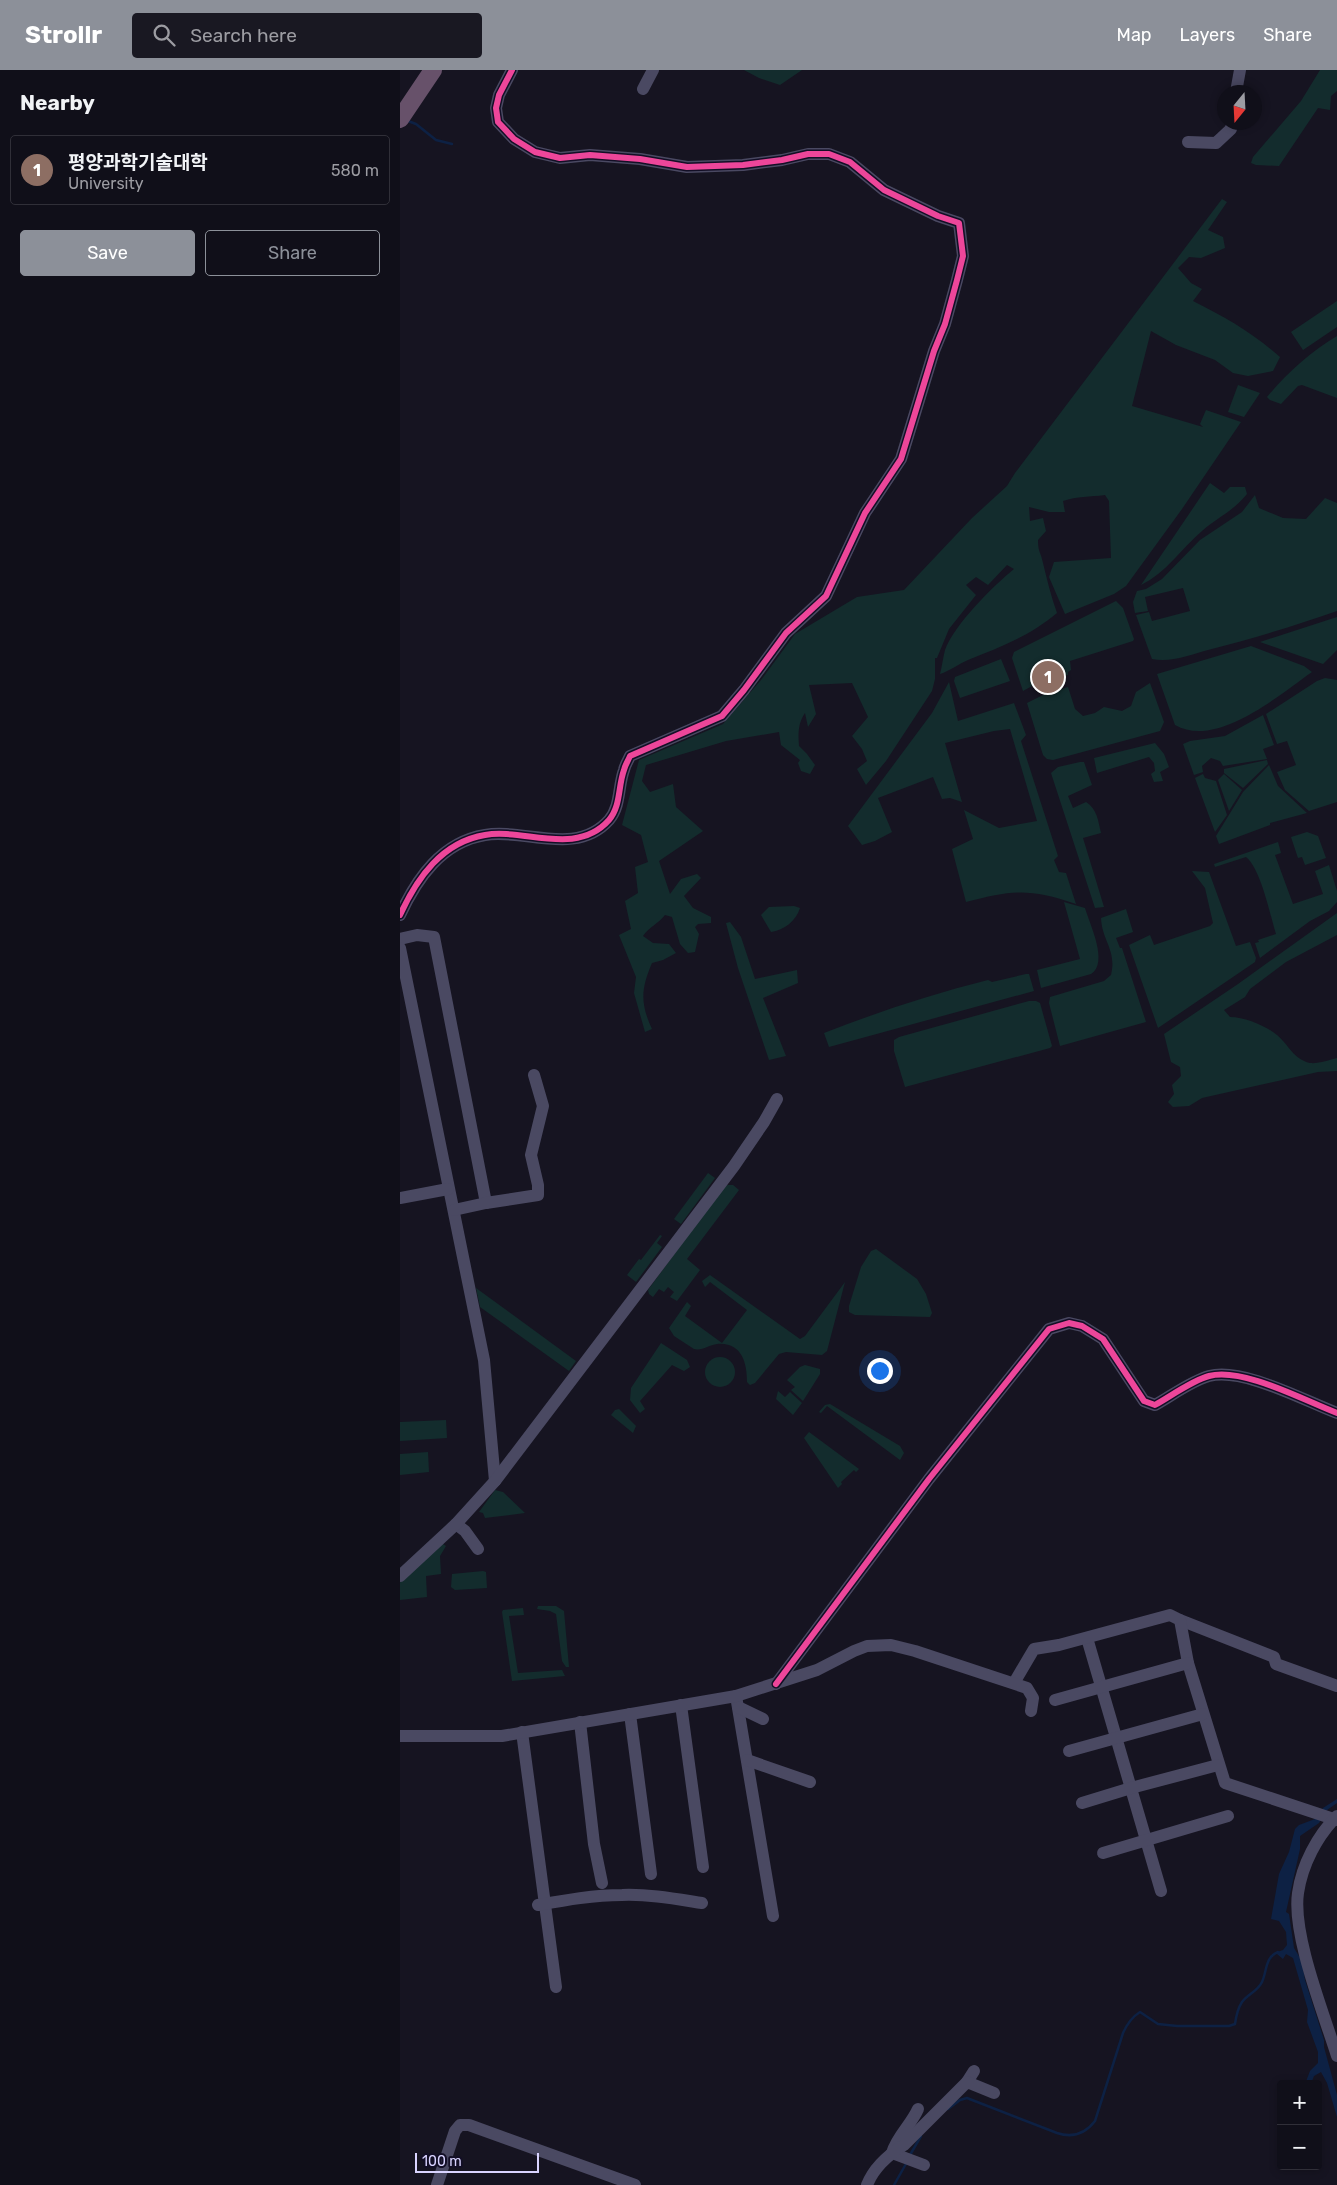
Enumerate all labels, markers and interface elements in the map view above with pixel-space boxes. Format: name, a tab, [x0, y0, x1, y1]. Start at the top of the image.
search box	[132, 13, 482, 58]
text: Strollr	[25, 21, 102, 49]
icon: search	[150, 21, 178, 49]
text: Search here	[190, 24, 297, 47]
text: Map	[1117, 24, 1152, 46]
text: Layers	[1180, 24, 1235, 46]
text: Share	[1263, 24, 1312, 46]
north arrow	[1217, 85, 1262, 130]
text: Nearby	[20, 90, 95, 115]
text: 평양과학기술대학	[68, 151, 208, 174]
text: 1	[33, 161, 41, 180]
text: 580 m	[331, 161, 379, 180]
text: University	[68, 174, 144, 193]
button: Save	[20, 230, 195, 276]
button: Share	[205, 230, 380, 276]
pin: 1	[1032, 658, 1064, 696]
your location	[867, 1358, 893, 1384]
map controls	[1277, 2080, 1322, 2170]
button: +	[1277, 2080, 1322, 2125]
button: −	[1277, 2125, 1322, 2170]
scale bar	[415, 2150, 539, 2173]
text: 100 m	[422, 2153, 462, 2170]

